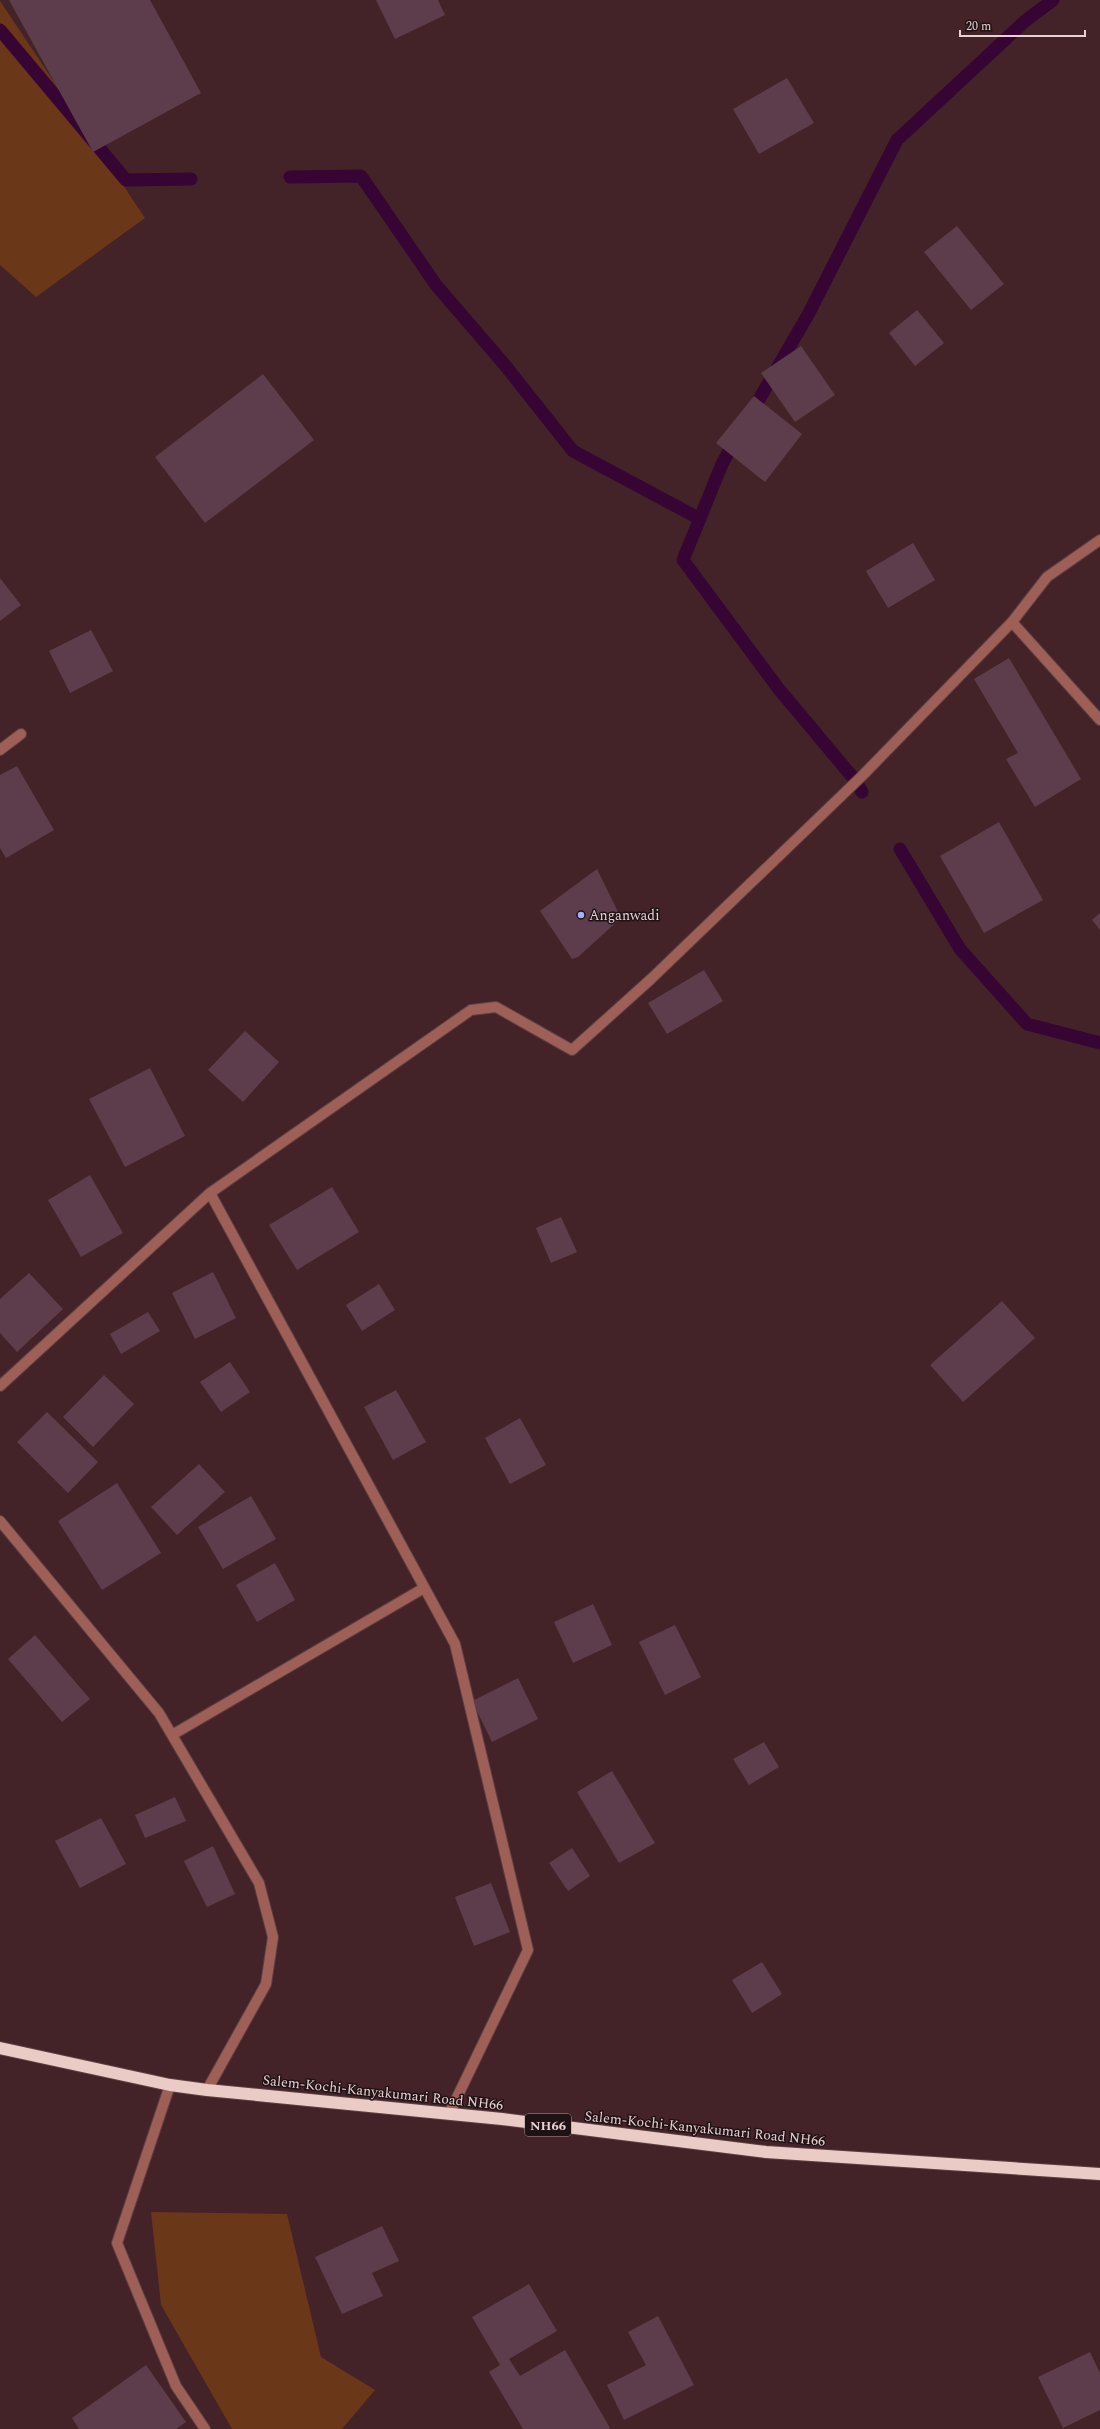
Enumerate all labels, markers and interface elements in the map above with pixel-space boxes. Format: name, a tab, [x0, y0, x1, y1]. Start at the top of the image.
scale bar	[960, 12, 1085, 38]
text: 20 m	[966, 17, 991, 36]
place label: Anganwadi	[589, 905, 660, 926]
marker: Anganwadi	[576, 910, 586, 920]
street label: Salem-Kochi-Kanyakumari Road NH66	[262, 2069, 504, 2116]
street label: Salem-Kochi-Kanyakumari Road NH66	[584, 2105, 826, 2152]
road number: NH66	[525, 2114, 571, 2136]

